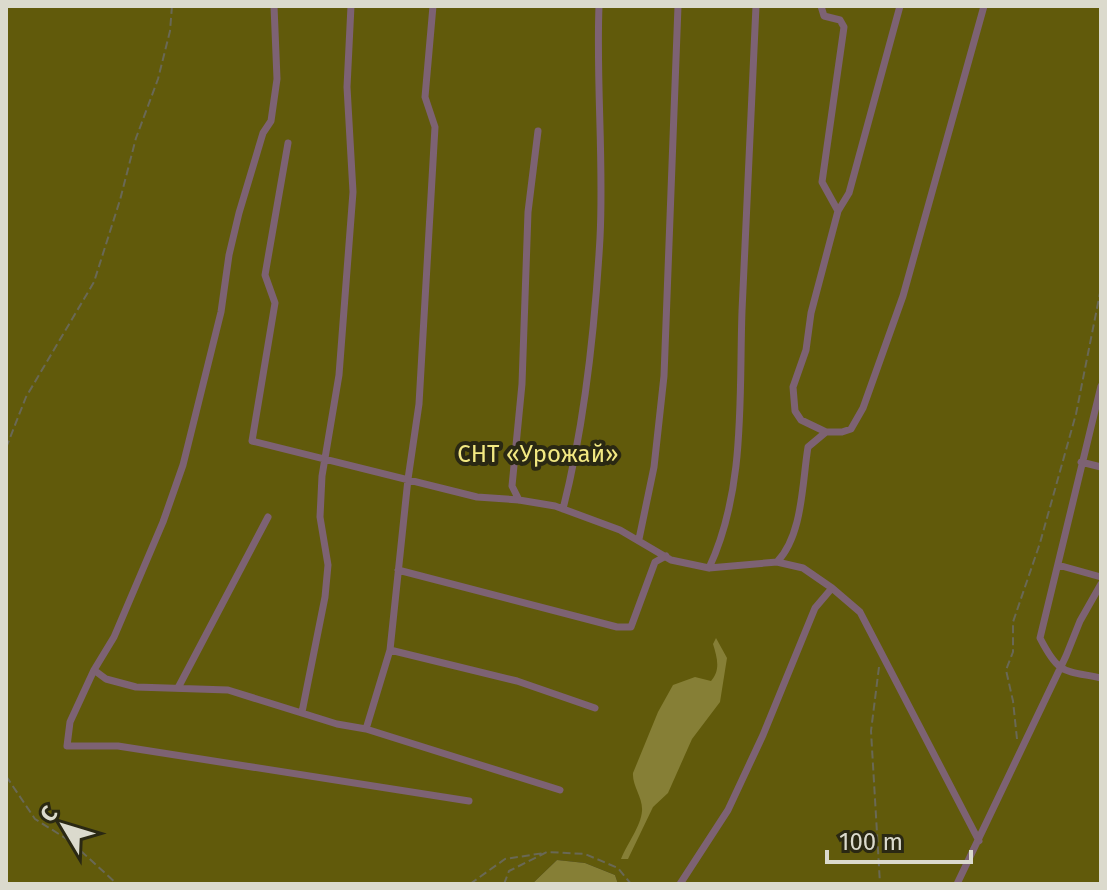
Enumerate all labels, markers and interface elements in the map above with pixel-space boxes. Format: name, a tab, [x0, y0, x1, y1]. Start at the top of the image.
park label: СНТ «Урожай»	[457, 440, 619, 468]
north arrow	[24, 786, 104, 866]
text: С	[34, 800, 63, 827]
scale bar	[827, 814, 971, 864]
text: 100 m	[839, 828, 903, 856]

